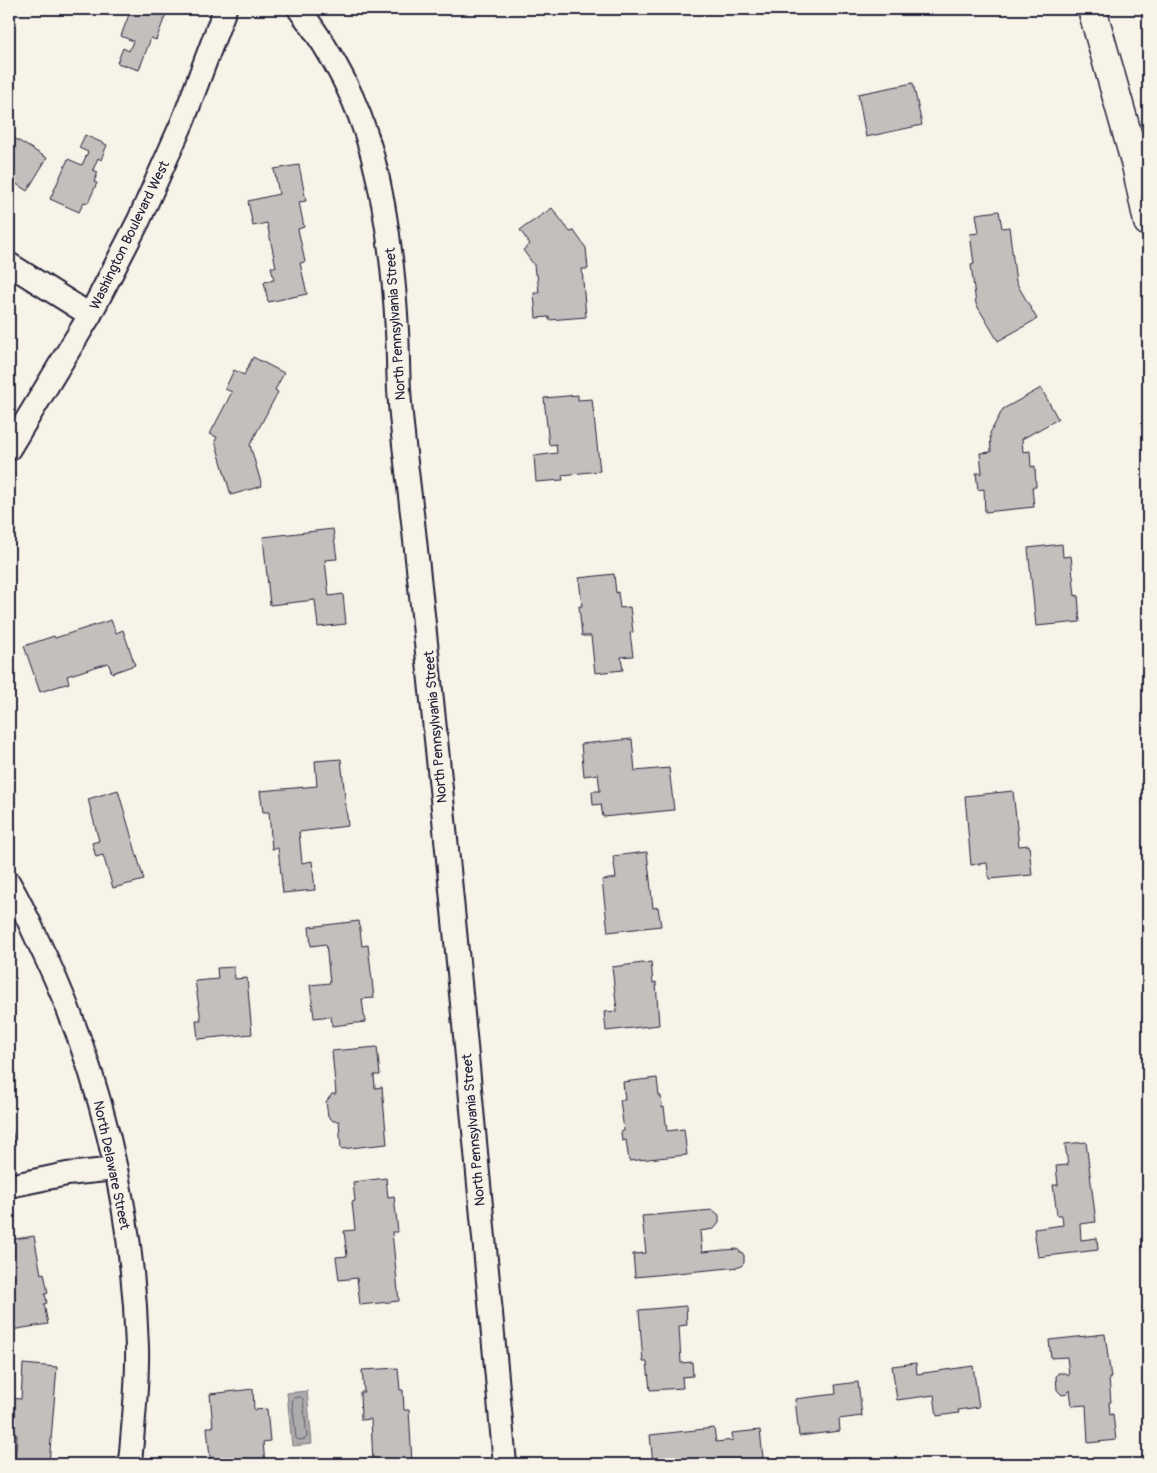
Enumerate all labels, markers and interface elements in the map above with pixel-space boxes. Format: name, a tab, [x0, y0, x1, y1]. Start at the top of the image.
street label: Washington Boulevard West	[86, 158, 173, 312]
street label: North Pennsylvania Street	[382, 247, 409, 401]
street label: North Pennsylvania Street	[420, 650, 451, 804]
street label: North Pennsylvania Street	[458, 1053, 489, 1207]
street label: North Delaware Street	[90, 1099, 134, 1231]

